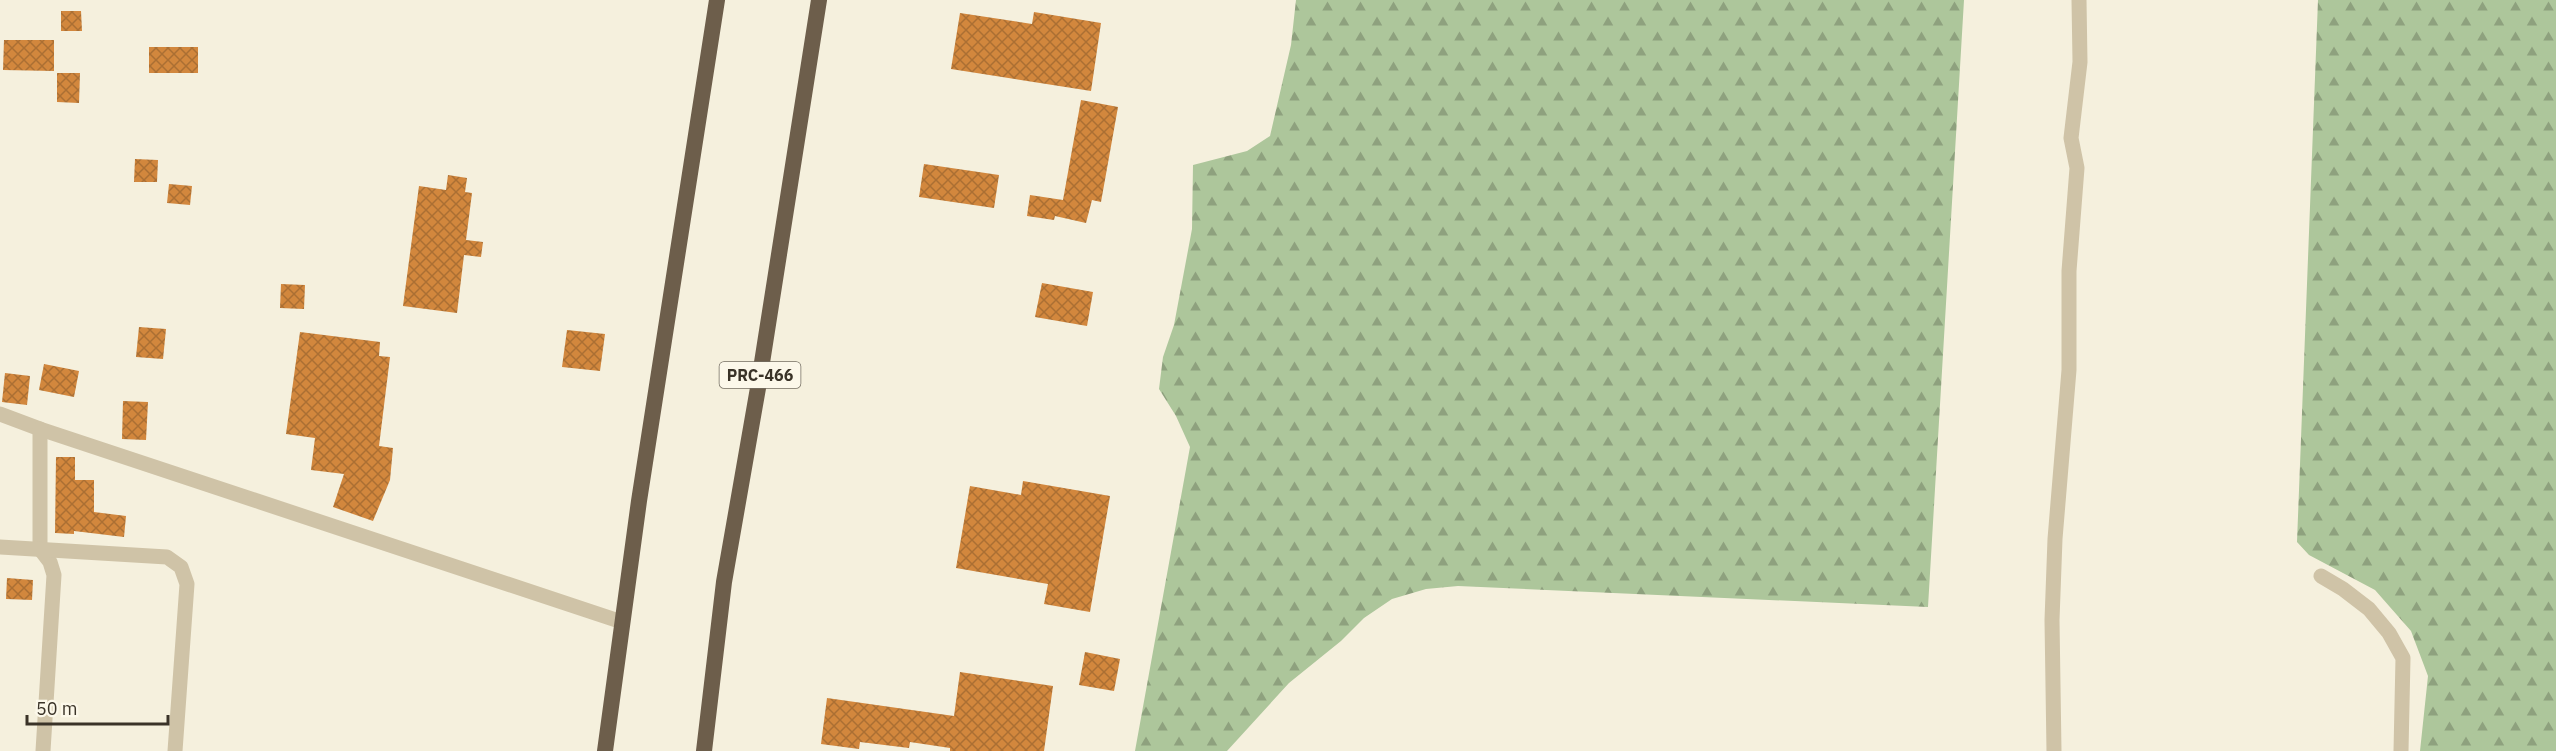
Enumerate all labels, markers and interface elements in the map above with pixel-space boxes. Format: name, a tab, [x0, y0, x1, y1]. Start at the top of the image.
road number: PRC-466	[720, 362, 801, 388]
scale bar	[27, 688, 168, 726]
text: 50 m	[36, 697, 78, 720]

